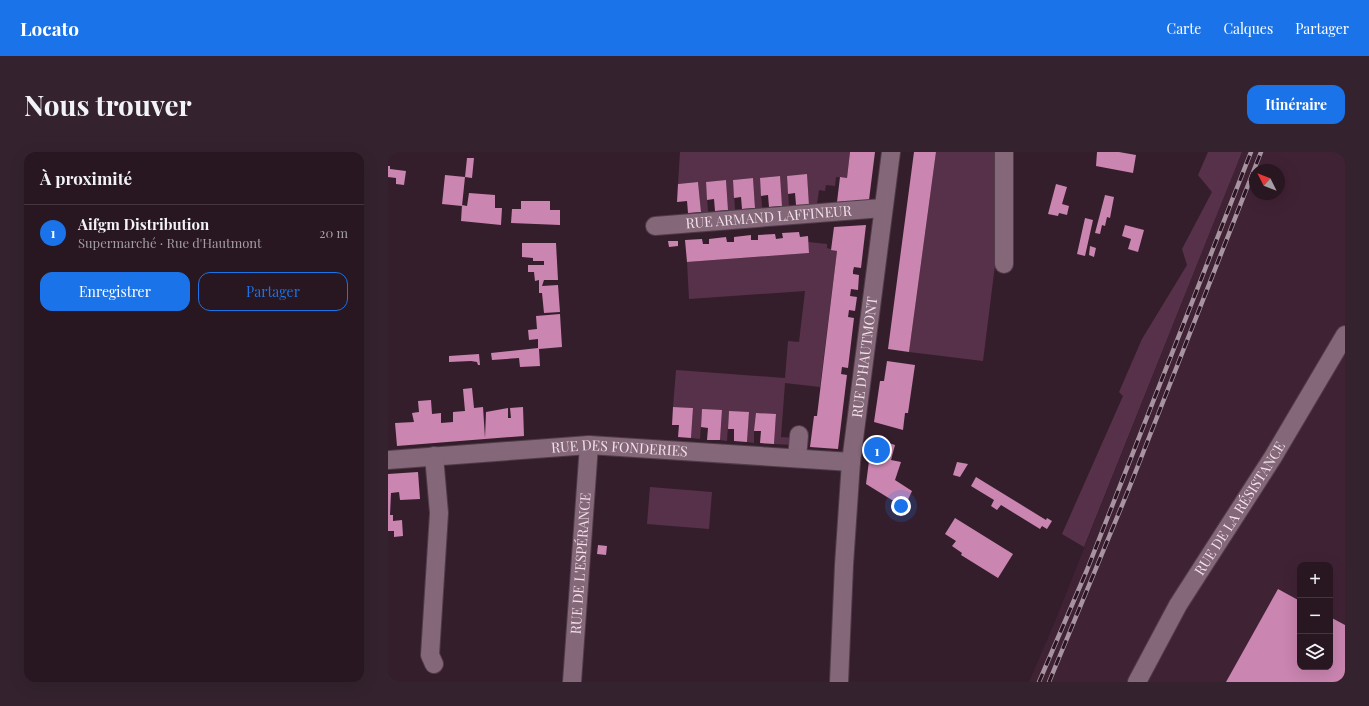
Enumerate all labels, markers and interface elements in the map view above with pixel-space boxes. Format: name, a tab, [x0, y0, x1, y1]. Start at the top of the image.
text: Locato	[20, 15, 79, 41]
text: Carte	[1167, 19, 1201, 38]
text: Calques	[1223, 19, 1273, 38]
text: Partager	[1295, 19, 1349, 38]
button: Itinéraire	[1247, 85, 1345, 124]
text: Nous trouver	[24, 86, 192, 123]
north arrow	[1249, 164, 1285, 200]
text: À proximité	[40, 167, 132, 189]
street label: RUE ARMAND LAFFINEUR	[685, 200, 853, 233]
text: Aifgm Distribution	[78, 214, 209, 234]
text: 1	[51, 224, 55, 241]
text: 20 m	[319, 224, 348, 241]
text: Supermarché · Rue d'Hautmont	[78, 234, 262, 251]
button: Enregistrer	[40, 272, 190, 311]
button: Partager	[198, 272, 348, 311]
street label: RUE D'HAUTMONT	[847, 295, 881, 419]
street label: RUE DES FONDERIES	[550, 435, 688, 460]
pin: 1	[864, 435, 890, 465]
street label: RUE DE LA RÉSISTANCE	[1190, 438, 1289, 579]
street label: RUE DE L'ESPÉRANCE	[565, 492, 595, 635]
your location	[891, 496, 911, 516]
map controls	[1297, 562, 1333, 670]
button: +	[1297, 562, 1333, 598]
button: −	[1297, 598, 1333, 634]
button: layers	[1297, 634, 1333, 670]

